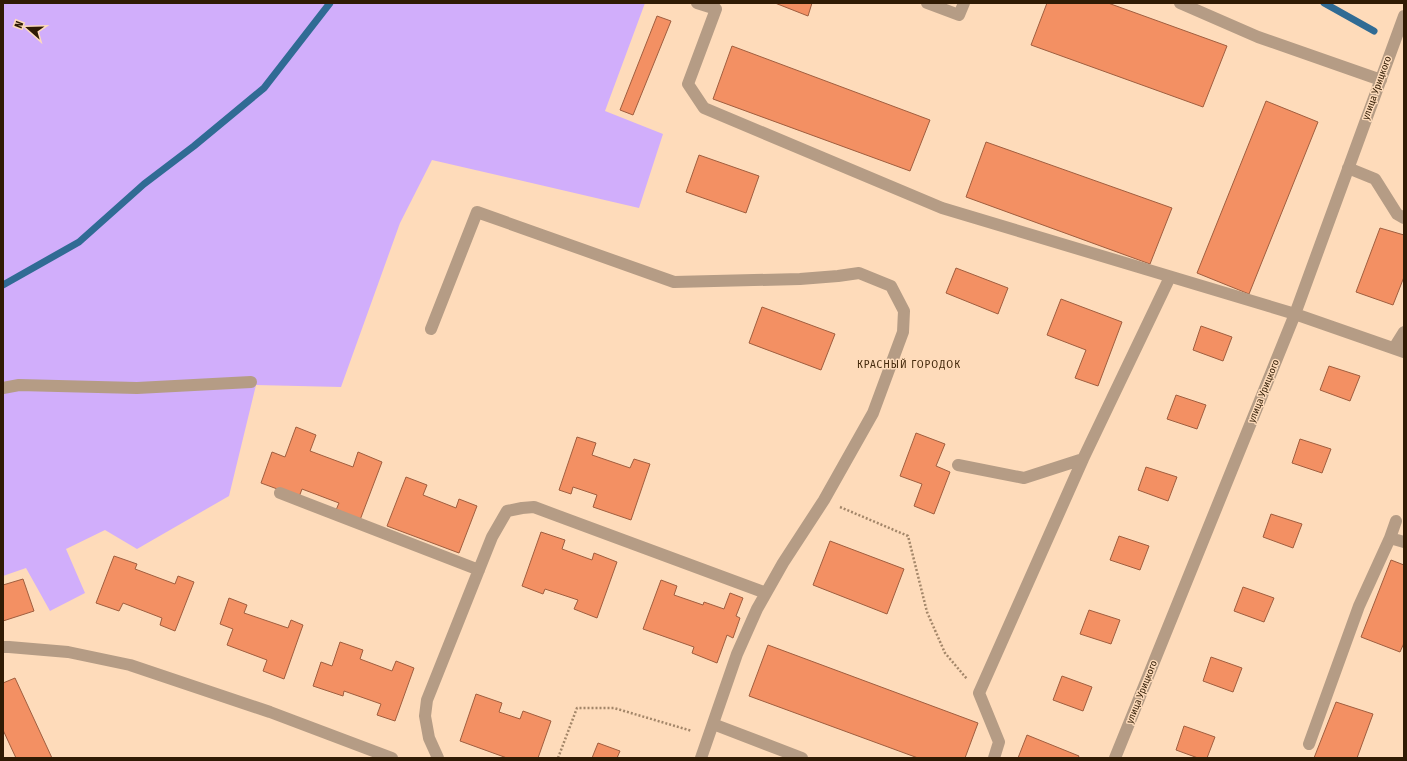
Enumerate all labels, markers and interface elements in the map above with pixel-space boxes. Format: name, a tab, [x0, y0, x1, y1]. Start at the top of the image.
north arrow	[8, 8, 48, 48]
text: N	[12, 19, 26, 30]
street label: улица Урицкого	[1360, 54, 1394, 122]
district label: КРАСНЫЙ ГОРОДОК	[857, 358, 961, 371]
street label: улица Урицкого	[1246, 358, 1282, 424]
street label: улица Урицкого	[1124, 659, 1160, 725]

